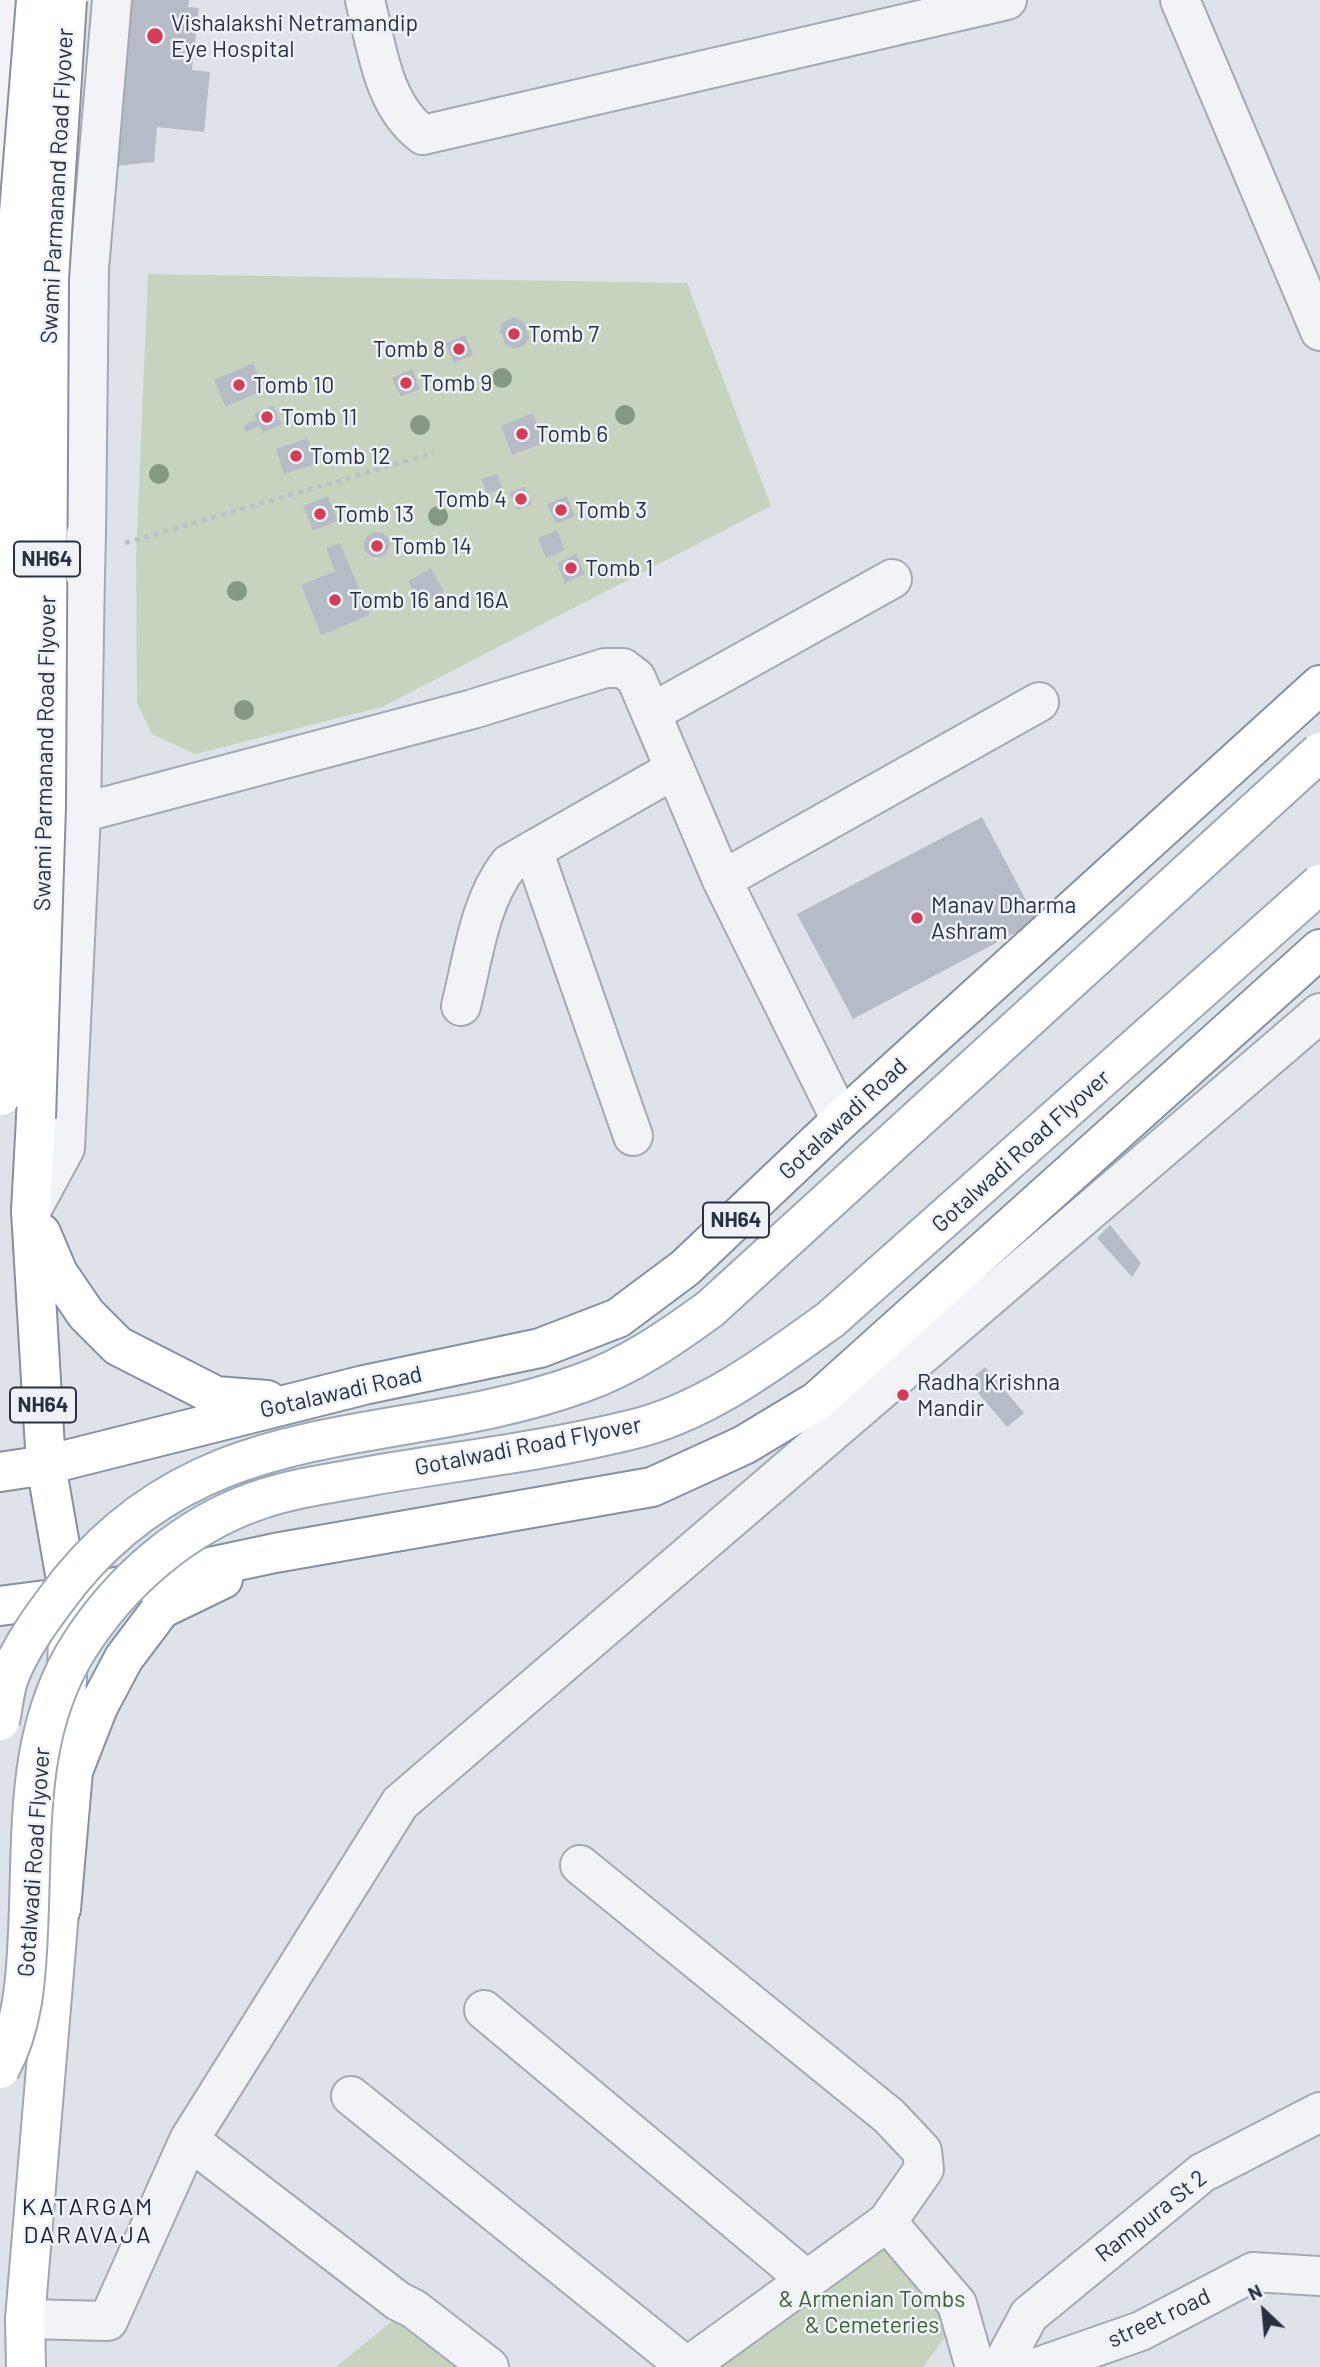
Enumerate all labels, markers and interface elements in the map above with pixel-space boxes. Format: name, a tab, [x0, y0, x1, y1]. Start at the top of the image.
place label: Vishalakshi Netramandip Eye Hospital	[171, 9, 418, 63]
marker: Vishalakshi Netramandip Eye Hospital	[145, 26, 165, 46]
street label: Swami Parmanand Road Flyover	[35, 27, 79, 345]
place label: Tomb 7	[528, 320, 599, 348]
marker: Tomb 7	[506, 326, 522, 342]
place label: Tomb 8	[373, 335, 445, 363]
marker: Tomb 8	[451, 341, 467, 357]
place label: Tomb 9	[420, 369, 492, 397]
place label: Tomb 10	[253, 371, 334, 399]
marker: Tomb 9	[398, 375, 414, 391]
marker: Tomb 10	[231, 377, 247, 393]
place label: Tomb 11	[281, 403, 357, 431]
marker: Tomb 11	[259, 409, 275, 425]
place label: Tomb 6	[536, 420, 608, 448]
marker: Tomb 6	[514, 426, 530, 442]
place label: Tomb 12	[310, 442, 391, 470]
marker: Tomb 12	[288, 448, 304, 464]
place label: Tomb 4	[434, 485, 507, 513]
marker: Tomb 4	[513, 491, 529, 507]
place label: Tomb 3	[575, 496, 647, 524]
place label: Tomb 13	[334, 500, 414, 528]
marker: Tomb 3	[553, 502, 569, 518]
marker: Tomb 13	[312, 506, 328, 522]
place label: Tomb 14	[391, 532, 472, 560]
marker: Tomb 14	[369, 538, 385, 554]
road number: NH64	[14, 542, 80, 576]
place label: Tomb 1	[585, 554, 653, 582]
marker: Tomb 1	[563, 560, 579, 576]
place label: Tomb 16 and 16A	[349, 586, 509, 614]
marker: Tomb 16 and 16A	[327, 592, 343, 608]
street label: Swami Parmanand Road Flyover	[28, 595, 62, 911]
place label: Manav Dharma Ashram	[931, 891, 1076, 945]
marker: Manav Dharma Ashram	[909, 910, 925, 926]
street label: Gotalawadi Road	[773, 1052, 913, 1186]
street label: Gotalwadi Road Flyover	[926, 1064, 1116, 1238]
road number: NH64	[703, 1202, 769, 1238]
street label: Gotalawadi Road	[257, 1360, 425, 1424]
place label: Radha Krishna Mandir	[917, 1368, 1060, 1422]
marker: Radha Krishna Mandir	[895, 1387, 911, 1403]
road number: NH64	[10, 1388, 76, 1422]
street label: Gotalwadi Road Flyover	[412, 1410, 644, 1482]
street label: Gotalwadi Road Flyover	[12, 1746, 56, 1978]
street label: Rampura St 2	[1090, 2164, 1212, 2268]
district label: KATARGAM DARAVAJA	[23, 2193, 153, 2249]
north arrow	[1229, 2276, 1299, 2346]
text: N	[1244, 2279, 1265, 2305]
street label: street road	[1103, 2282, 1215, 2354]
park label: & Armenian Tombs & Cemeteries	[779, 2285, 965, 2339]

